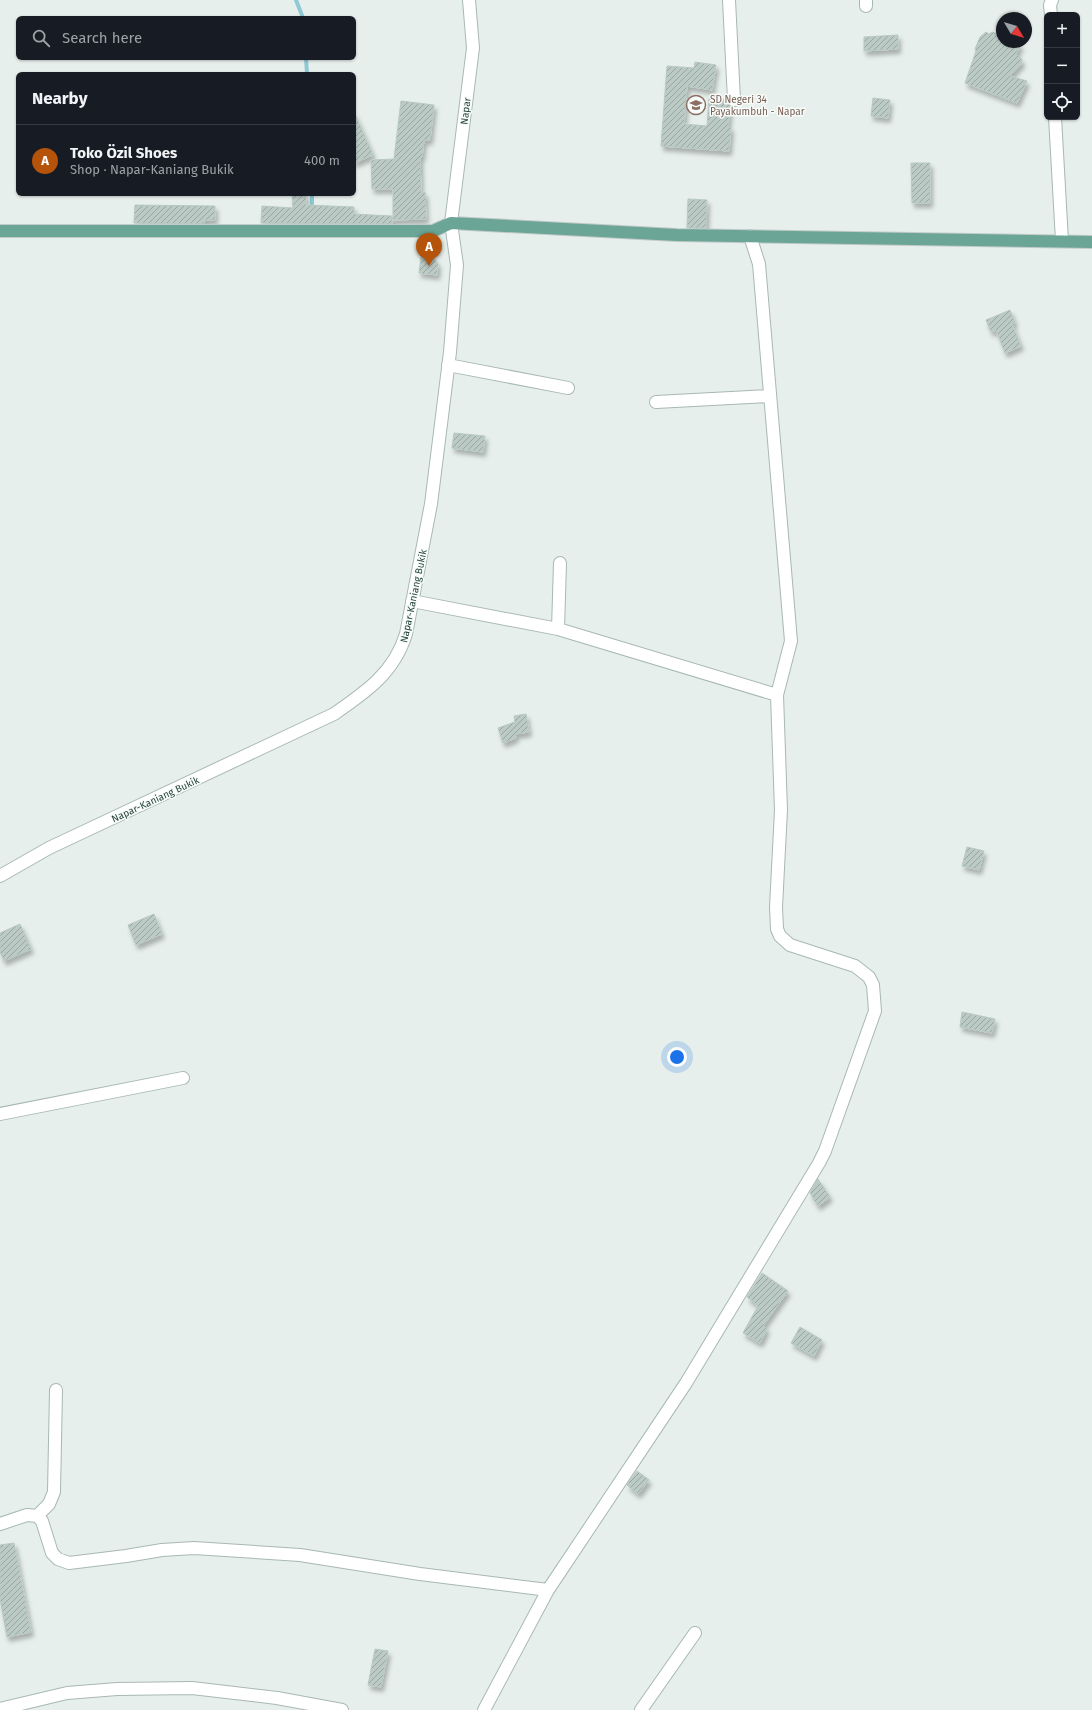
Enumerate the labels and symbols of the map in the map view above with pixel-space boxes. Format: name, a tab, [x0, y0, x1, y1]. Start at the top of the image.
north arrow	[996, 12, 1032, 48]
school or university icon: SD Negeri 34 Payakumbuh - Napar	[685, 94, 707, 116]
place label: SD Negeri 34 Payakumbuh - Napar	[710, 94, 805, 118]
street label: Napar	[458, 97, 474, 125]
pin: A	[416, 233, 442, 266]
street label: Napar-Kaniang Bukik	[398, 548, 430, 644]
street label: Napar-Kaniang Bukik	[110, 774, 202, 825]
your location	[667, 1047, 687, 1067]

